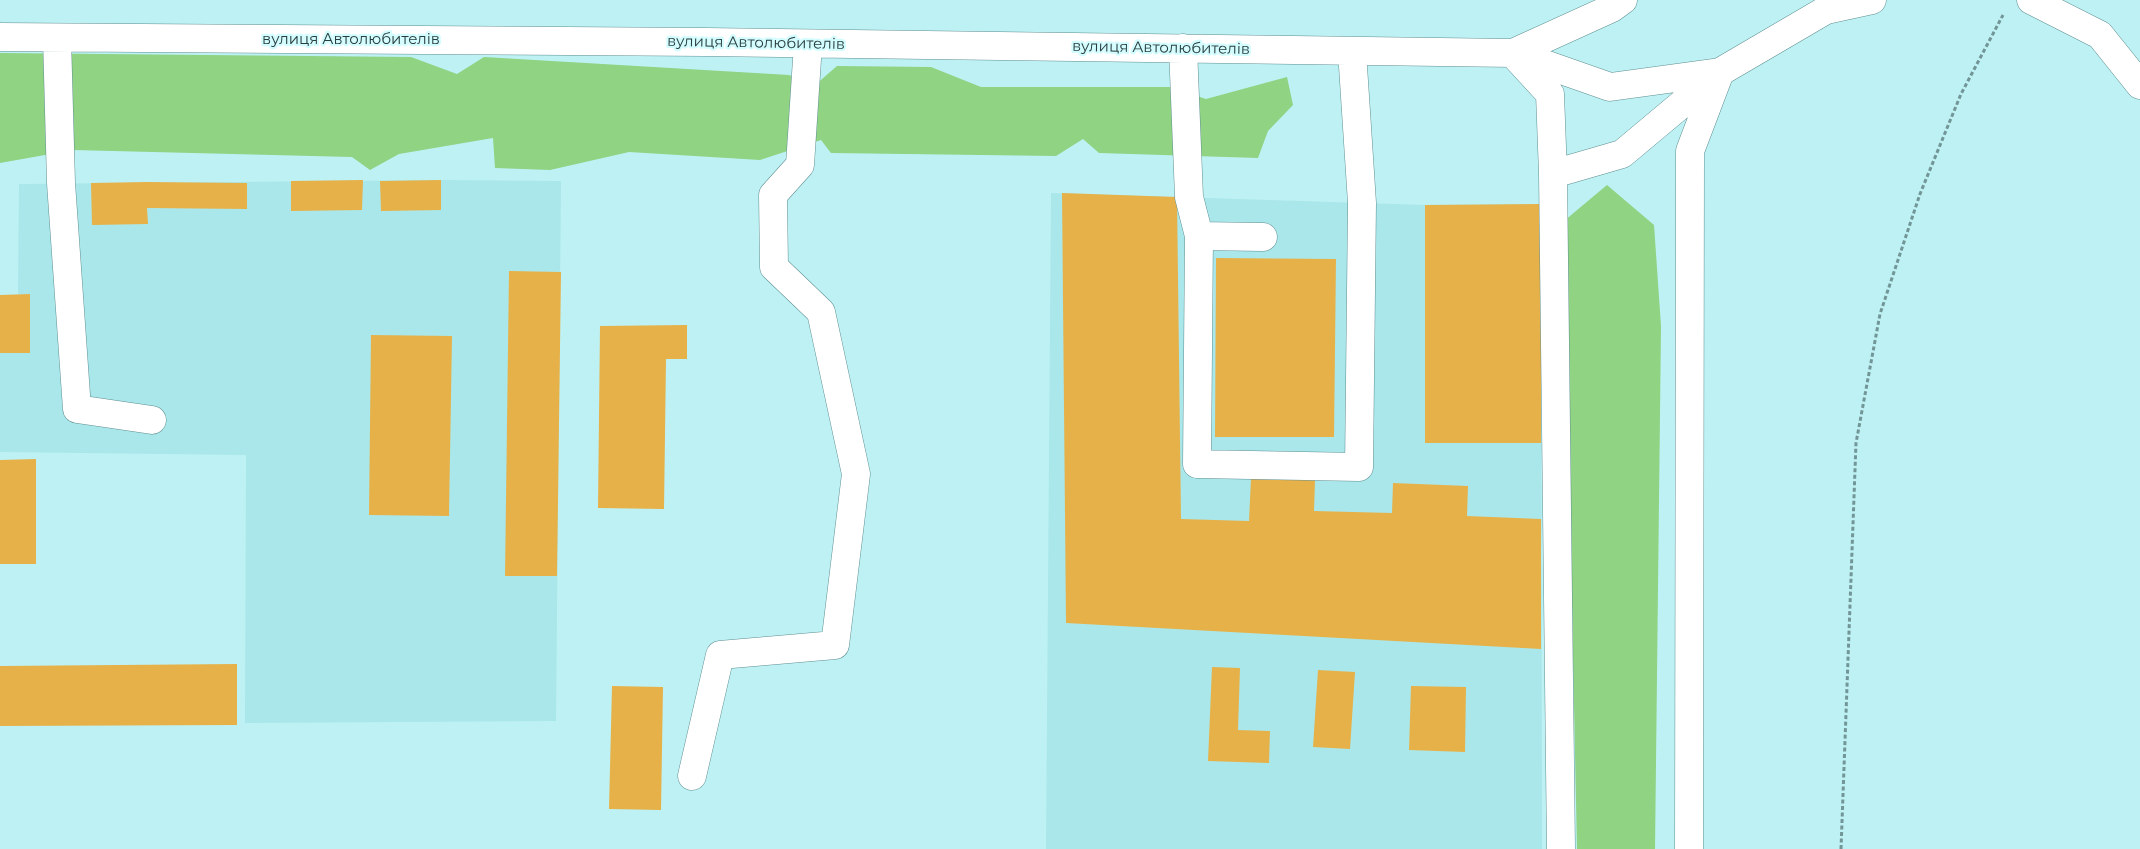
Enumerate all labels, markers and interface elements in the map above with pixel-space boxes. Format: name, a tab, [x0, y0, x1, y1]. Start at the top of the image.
street label: вулиця Автолюбителів	[262, 31, 440, 49]
street label: вулиця Автолюбителів	[667, 32, 845, 54]
street label: вулиця Автолюбителів	[1072, 37, 1250, 59]

